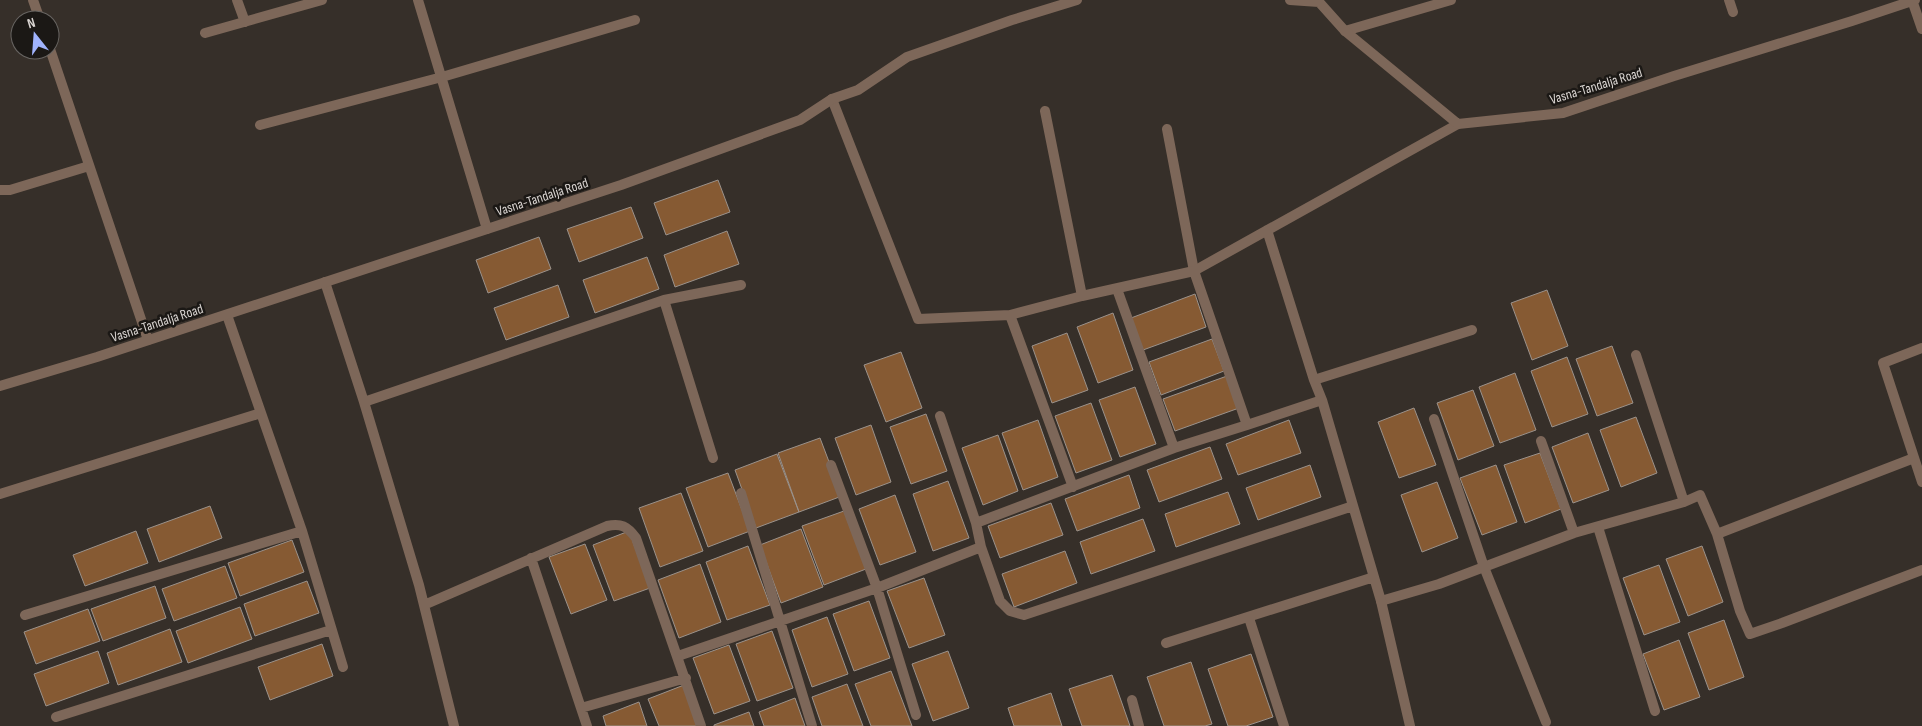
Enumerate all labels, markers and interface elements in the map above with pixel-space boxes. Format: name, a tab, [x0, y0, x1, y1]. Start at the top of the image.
north arrow	[10, 10, 60, 60]
text: N	[25, 14, 37, 32]
street label: Vasna-Tandalja Road	[1548, 64, 1644, 108]
street label: Vasna-Tandalja Road	[494, 174, 590, 220]
street label: Vasna-Tandalja Road	[109, 300, 205, 346]

